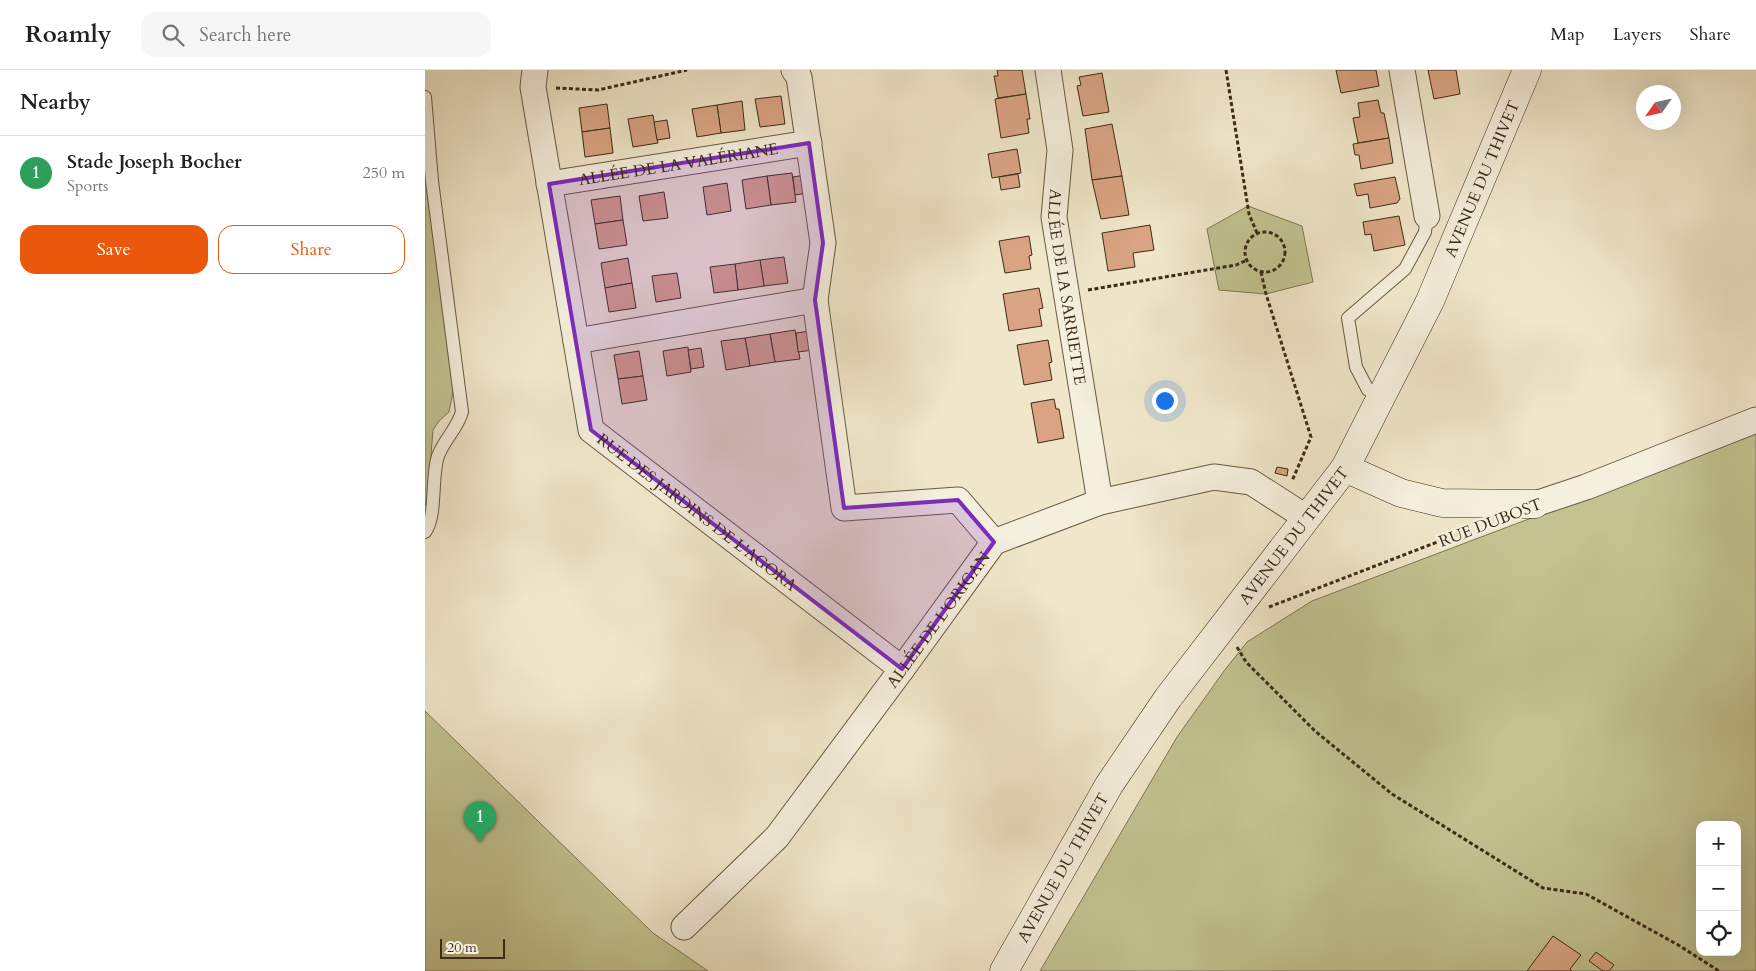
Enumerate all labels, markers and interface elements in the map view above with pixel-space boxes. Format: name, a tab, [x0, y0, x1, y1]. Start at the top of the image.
search box	[141, 12, 491, 57]
text: Roamly	[25, 18, 111, 51]
icon: search	[159, 21, 187, 49]
text: Search here	[199, 22, 291, 48]
text: Map	[1550, 22, 1585, 47]
text: Layers	[1613, 22, 1662, 47]
text: Share	[1690, 22, 1731, 47]
north arrow	[1636, 85, 1681, 130]
text: Nearby	[20, 88, 91, 117]
street label: AVENUE DU THIVET	[1440, 97, 1525, 261]
street label: ALLÉE DE LA VALÉRIANE	[577, 138, 780, 191]
text: Stade Joseph Bocher	[67, 149, 242, 175]
text: 1	[32, 162, 40, 184]
text: 250 m	[363, 162, 405, 184]
text: Sports	[67, 175, 108, 197]
street label: ALLÉE DE LA SARRIETTE	[1042, 188, 1091, 387]
button: Save	[20, 225, 208, 274]
button: Share	[218, 225, 405, 274]
your location	[1152, 388, 1178, 414]
street label: RUE DES JARDINS DE L'AGORA	[592, 429, 802, 597]
street label: AVENUE DU THIVET	[1234, 462, 1354, 609]
street label: RUE DUBOST	[1436, 493, 1545, 553]
street label: ALLÉE DE L'ORIGAN	[882, 547, 996, 693]
street label: AVENUE DU THIVET	[1012, 789, 1114, 947]
pin: 1	[464, 801, 496, 842]
map controls	[1696, 821, 1741, 956]
button: +	[1696, 821, 1741, 866]
button: −	[1696, 866, 1741, 911]
button: locate	[1696, 911, 1741, 956]
scale bar	[440, 936, 505, 959]
text: 20 m	[447, 938, 477, 957]

